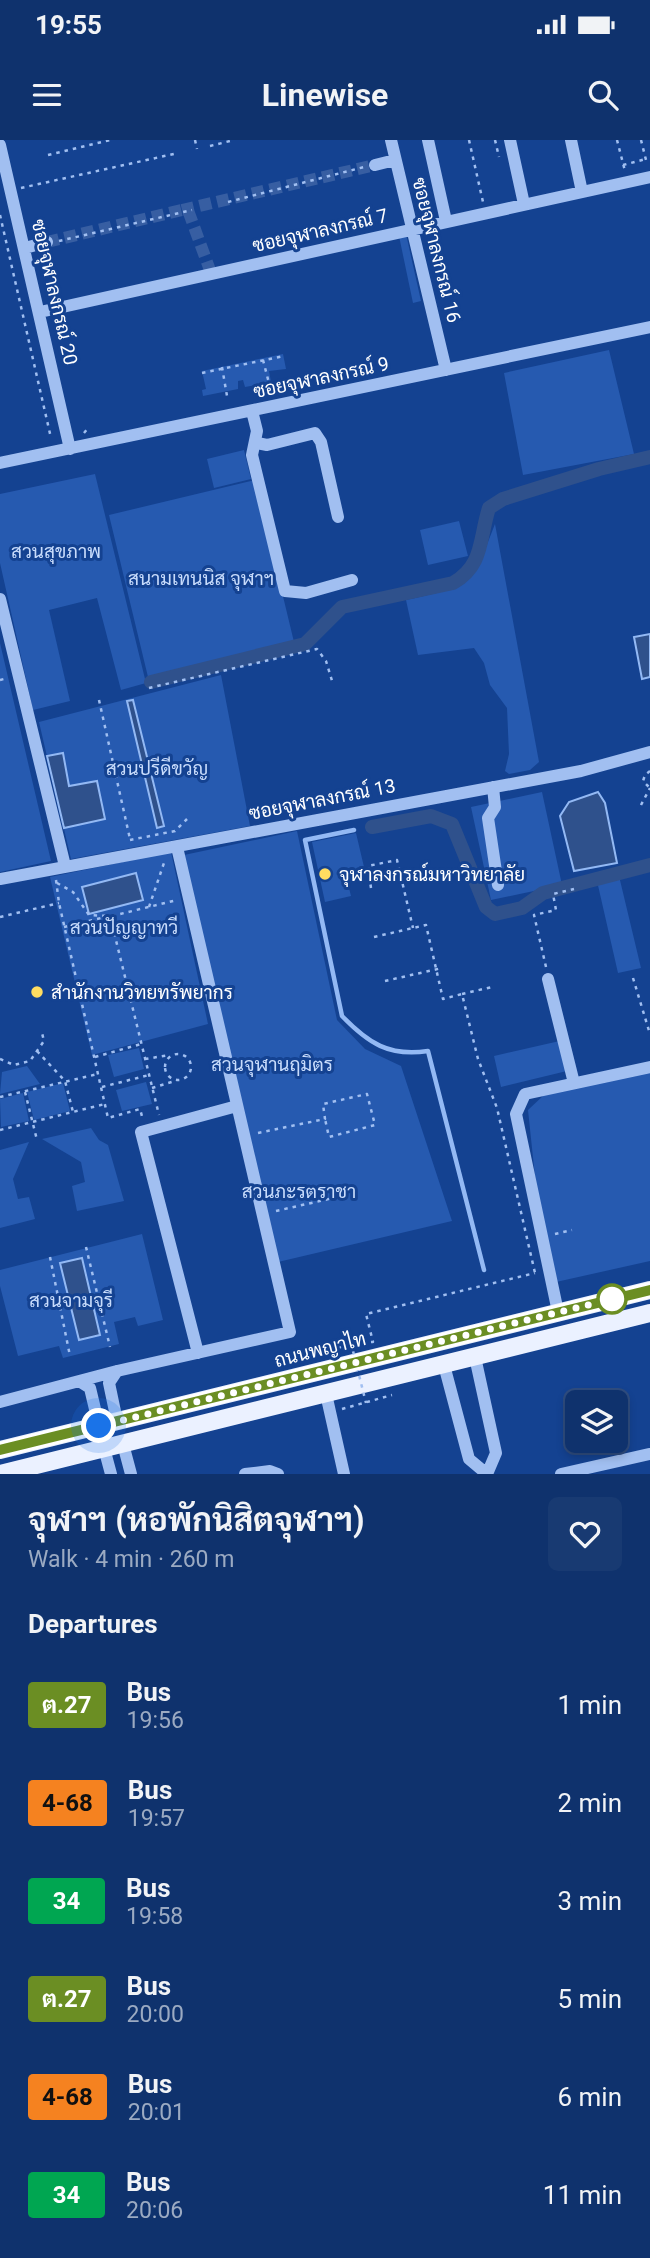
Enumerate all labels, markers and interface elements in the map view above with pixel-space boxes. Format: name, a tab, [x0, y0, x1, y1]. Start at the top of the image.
text: 19:55	[35, 10, 102, 40]
icon: menu	[28, 76, 66, 114]
text: Linewise	[262, 76, 388, 114]
icon: search	[584, 76, 622, 114]
street label: ซอยจุฬาลงกรณ์ 16	[406, 175, 467, 325]
street label: ซอยจุฬาลงกรณ์ 7	[250, 203, 390, 258]
street label: ซอยจุฬาลงกรณ์ 20	[26, 217, 83, 367]
street label: ซอยจุฬาลงกรณ์ 9	[251, 351, 391, 404]
park label: สวนสุขภาพ	[11, 540, 101, 564]
park label: สนามเทนนิส จุฬาฯ	[128, 567, 274, 591]
park label: สวนปรีดีขวัญ	[106, 756, 208, 780]
street label: ซอยจุฬาลงกรณ์ 13	[247, 773, 398, 826]
place label: จุฬาลงกรณ์มหาวิทยาลัย	[339, 862, 525, 887]
marker: จุฬาลงกรณ์มหาวิทยาลัย	[317, 866, 333, 882]
park label: สวนปัญญาทวี	[70, 915, 178, 939]
place label: สำนักงานวิทยทรัพยากร	[51, 981, 233, 1004]
marker: สำนักงานวิทยทรัพยากร	[29, 984, 45, 1000]
park label: สวนจุฬานฤมิตร	[211, 1053, 333, 1077]
park label: สวนภะรตราชา	[242, 1180, 356, 1203]
unlabelled marker	[597, 1284, 627, 1314]
park label: สวนจามจุรี	[29, 1288, 113, 1313]
street label: ถนนพญาไท	[272, 1326, 368, 1372]
map controls	[565, 1390, 628, 1453]
button: layers	[565, 1390, 628, 1453]
your location	[81, 1408, 116, 1443]
button: heart	[548, 1497, 622, 1571]
text: จุฬาฯ (หอพักนิสิตจุฬาฯ)	[28, 1500, 365, 1539]
text: Walk · 4 min · 260 m	[28, 1546, 234, 1573]
text: Departures	[28, 1609, 158, 1639]
text: Bus	[127, 1677, 171, 1707]
text: 1 min	[557, 1690, 622, 1720]
text: ต.27	[42, 1691, 92, 1719]
text: 19:56	[127, 1707, 184, 1734]
text: Bus	[128, 1775, 172, 1805]
text: 2 min	[557, 1788, 622, 1818]
text: 4-68	[42, 1789, 93, 1817]
text: 19:57	[128, 1805, 185, 1832]
text: Bus	[126, 1873, 171, 1903]
text: 3 min	[557, 1886, 622, 1916]
text: 34	[53, 1887, 80, 1915]
text: 19:58	[126, 1903, 183, 1930]
text: Bus	[127, 1971, 171, 2001]
text: 5 min	[557, 1984, 622, 2014]
text: ต.27	[42, 1985, 92, 2013]
text: 20:00	[127, 2001, 184, 2028]
text: Bus	[128, 2069, 172, 2099]
text: 6 min	[557, 2082, 622, 2112]
text: 4-68	[42, 2083, 93, 2111]
text: 20:01	[128, 2099, 185, 2126]
text: Bus	[126, 2167, 171, 2197]
text: 11 min	[543, 2180, 622, 2210]
text: 34	[53, 2181, 80, 2209]
text: 20:06	[126, 2197, 183, 2224]

